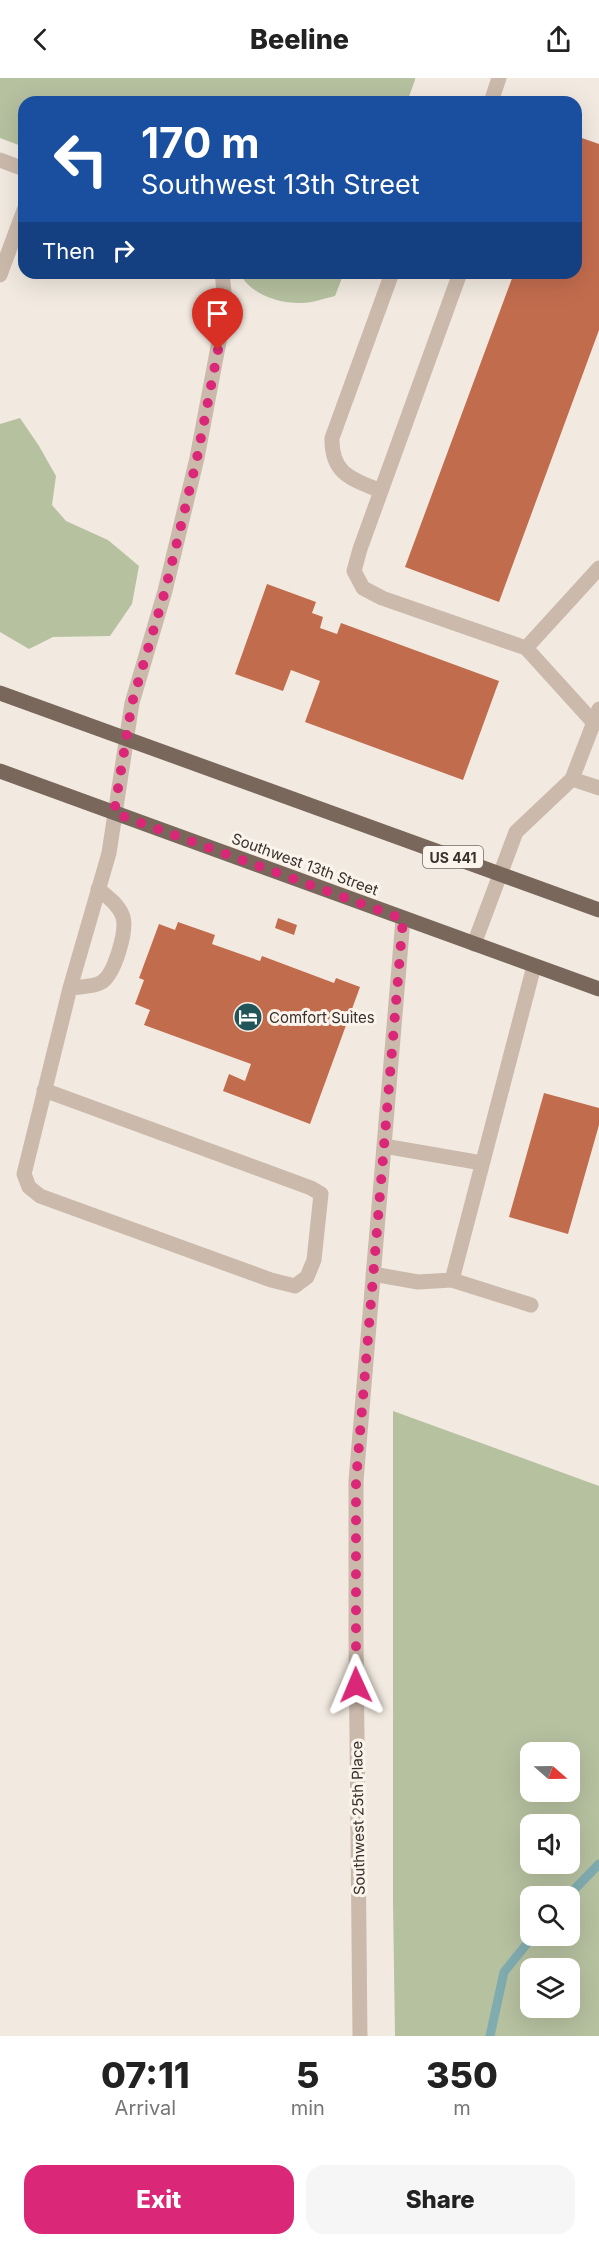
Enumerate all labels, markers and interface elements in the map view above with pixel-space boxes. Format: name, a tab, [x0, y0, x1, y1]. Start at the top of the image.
icon: back	[24, 23, 57, 56]
text: Beeline	[250, 23, 349, 56]
icon: share	[542, 23, 575, 56]
text: 170 m	[141, 117, 259, 168]
icon: left	[42, 120, 120, 198]
text: Southwest 13th Street	[141, 168, 420, 201]
icon: right	[107, 234, 140, 267]
text: Then	[42, 238, 95, 264]
pin	[192, 288, 243, 350]
icon: arrive	[201, 297, 234, 330]
street label: Southwest 13th Street	[229, 829, 381, 899]
road number: US 441	[423, 846, 483, 868]
hotel icon: Comfort Suites	[232, 1001, 264, 1033]
place label: Comfort Suites	[269, 1008, 375, 1027]
position arrow	[324, 1653, 388, 1717]
street label: Southwest 25th Place	[347, 1741, 369, 1895]
north arrow	[520, 1742, 580, 1802]
map controls	[520, 1742, 580, 2018]
button: sound	[520, 1814, 580, 1874]
button: search	[520, 1886, 580, 1946]
button: layers	[520, 1958, 580, 2018]
text: 07:11	[101, 2053, 190, 2097]
text: 5	[296, 2053, 320, 2097]
text: 350	[426, 2053, 498, 2097]
text: Arrival	[115, 2096, 176, 2120]
text: min	[291, 2096, 325, 2120]
text: m	[453, 2096, 471, 2120]
button: Exit	[24, 2165, 294, 2234]
button: Share	[306, 2165, 575, 2234]

